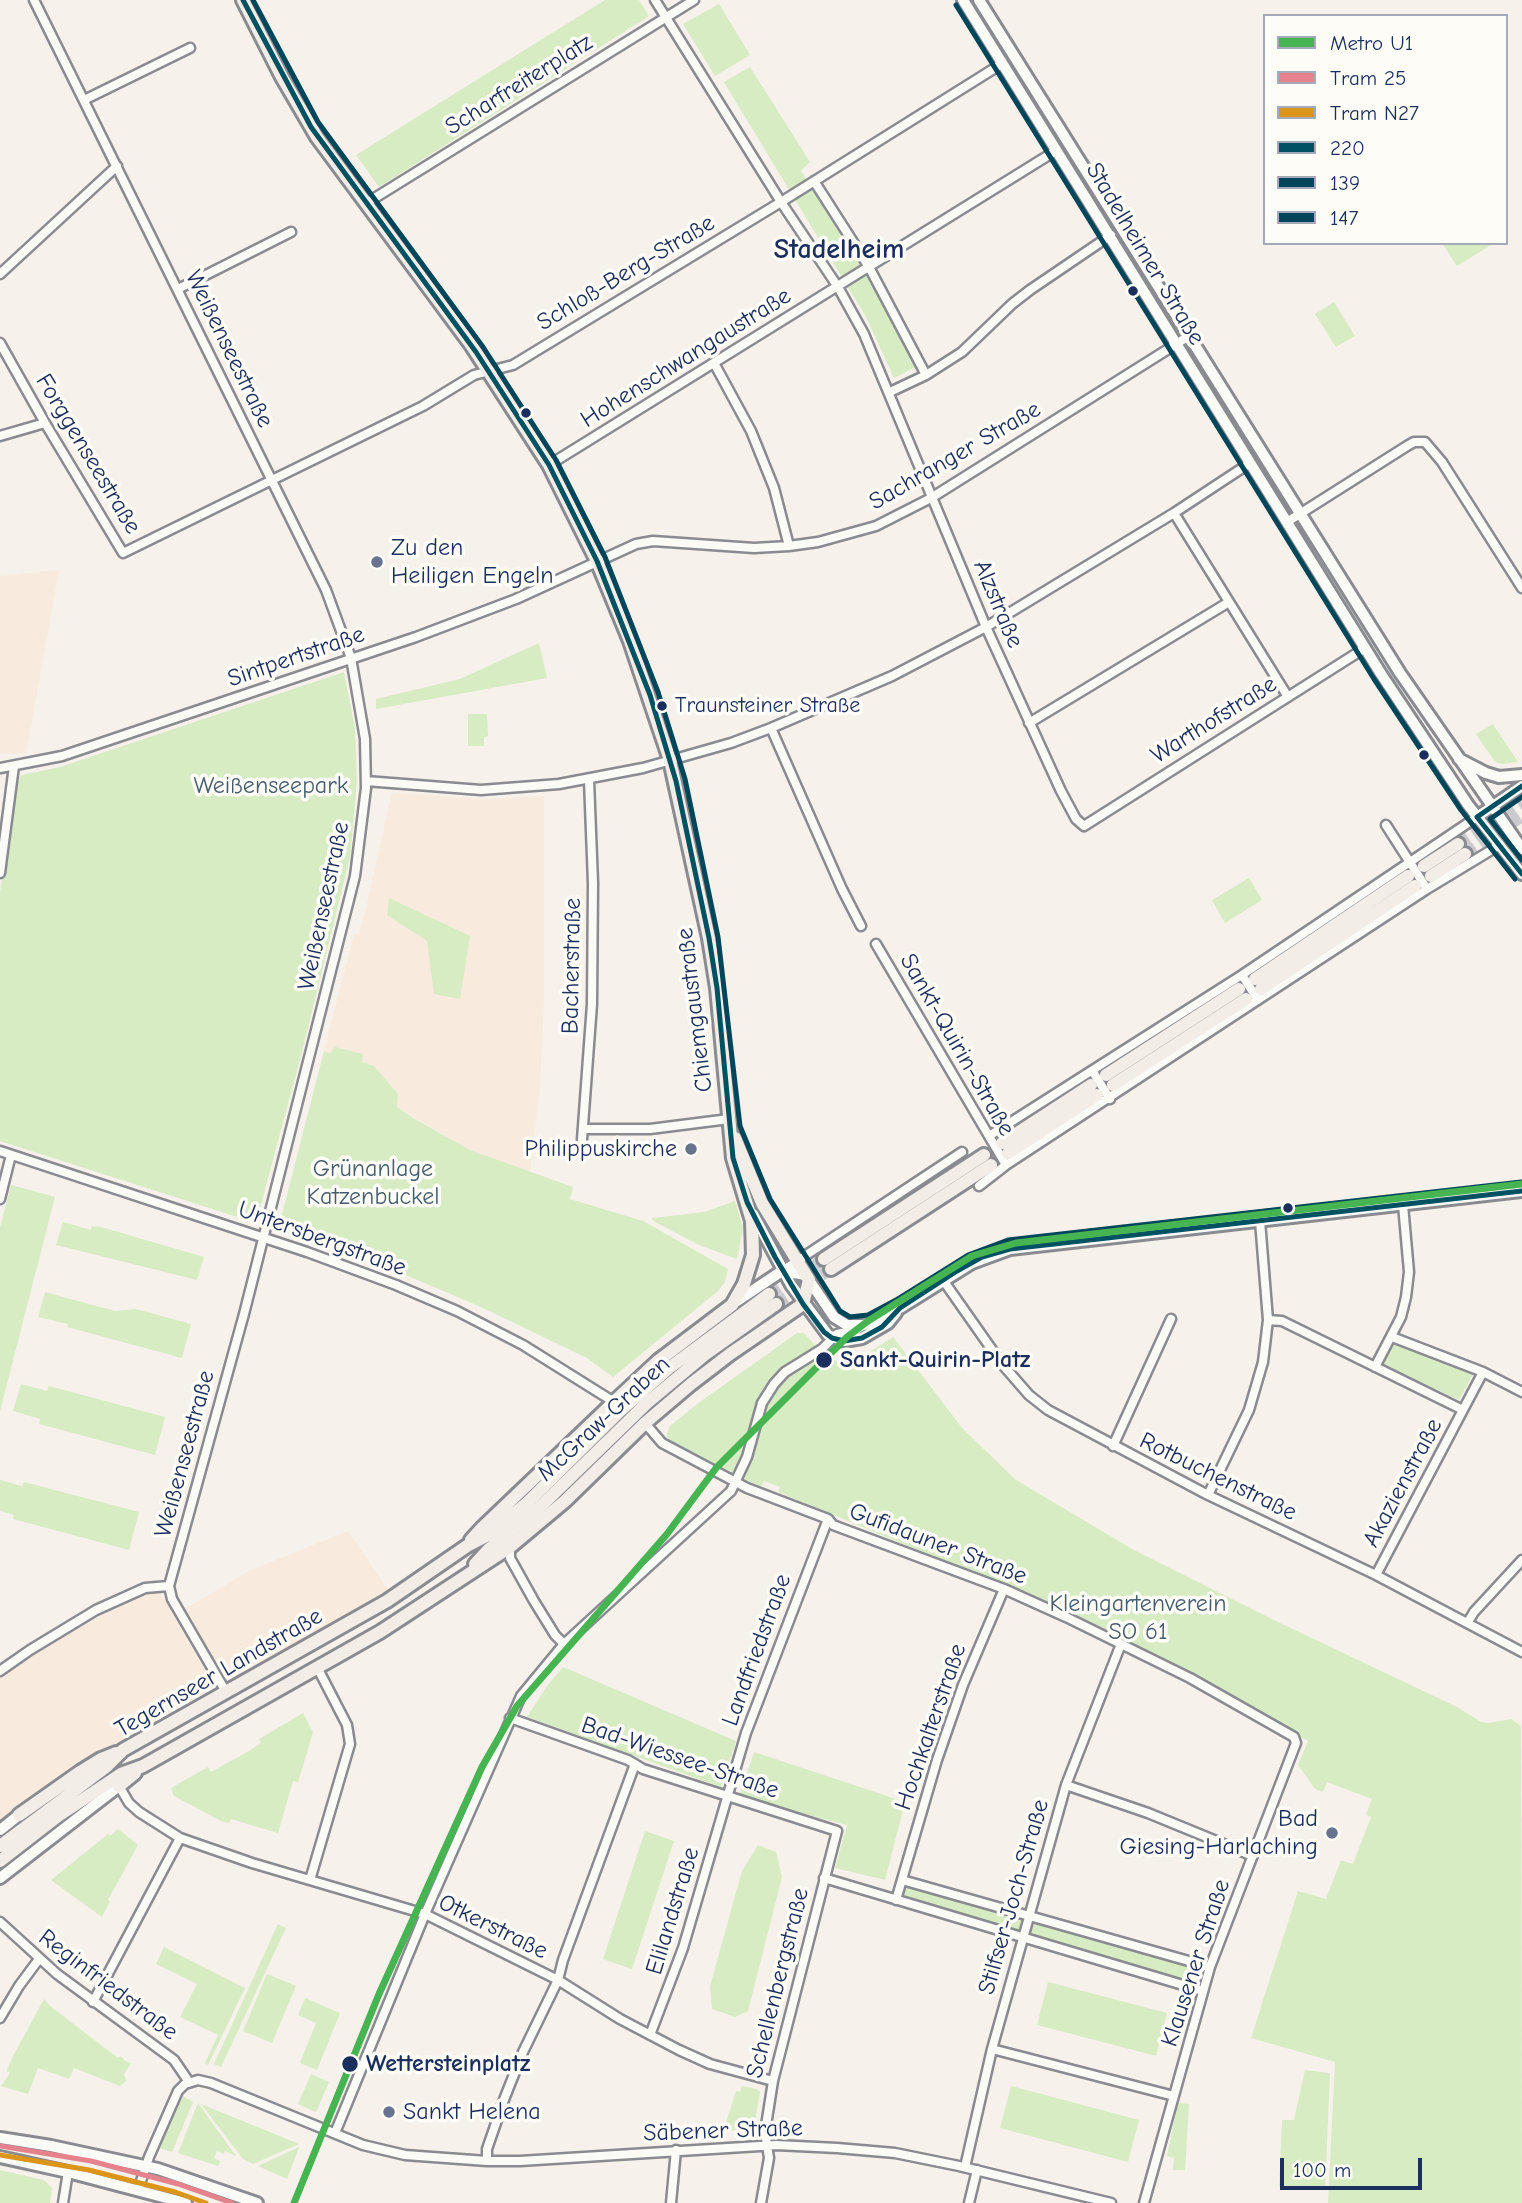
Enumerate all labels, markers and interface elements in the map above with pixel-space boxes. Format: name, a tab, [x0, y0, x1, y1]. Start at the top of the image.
legend	[1263, 14, 1508, 245]
street label: Scharfreiterplatz	[440, 28, 598, 142]
text: Metro U1	[1330, 31, 1413, 55]
text: Tram 25	[1330, 66, 1406, 90]
text: Tram N27	[1330, 101, 1419, 125]
text: 220	[1330, 136, 1365, 160]
street label: Stadelheimer Straße	[1079, 158, 1211, 350]
text: 139	[1330, 171, 1360, 195]
text: 147	[1330, 206, 1358, 230]
street label: Schloß-Berg-Straße	[532, 209, 720, 337]
district label: Stadelheim	[774, 233, 904, 267]
street label: Weißenseestraße	[178, 266, 280, 432]
street label: Hohenschwangaustraße	[576, 282, 796, 434]
unlabelled marker	[1126, 284, 1140, 298]
street label: Forggenseestraße	[29, 369, 147, 539]
street label: Sachranger Straße	[864, 395, 1046, 517]
unlabelled marker	[519, 406, 533, 420]
place label: Zu den Heiligen Engeln	[391, 534, 554, 590]
marker: Zu den Heiligen Engeln	[369, 554, 385, 570]
street label: Alzstraße	[967, 556, 1029, 652]
street label: Sintpertstraße	[224, 620, 368, 694]
street label: Warthofstraße	[1146, 670, 1282, 770]
place label: Traunsteiner Straße	[675, 693, 860, 719]
marker: Traunsteiner Straße	[655, 699, 669, 713]
unlabelled marker	[1417, 748, 1431, 762]
park label: Weißenseepark	[194, 772, 348, 800]
street label: Weißenseestraße	[292, 819, 356, 993]
street label: Bacherstraße	[556, 898, 588, 1034]
street label: Chiemgaustraße	[671, 926, 719, 1094]
street label: Sankt-Quirin-Straße	[893, 949, 1021, 1141]
place label: Philippuskirche	[524, 1135, 677, 1163]
marker: Philippuskirche	[683, 1141, 699, 1157]
park label: Grünanlage Katzenbuckel	[307, 1155, 439, 1211]
street label: Untersbergstraße	[234, 1195, 410, 1283]
unlabelled marker	[1281, 1201, 1295, 1215]
place label: Sankt-Quirin-Platz	[840, 1346, 1030, 1374]
street label: McGraw-Graben	[532, 1350, 676, 1488]
marker: Sankt-Quirin-Platz	[814, 1350, 834, 1370]
street label: Weißenseestraße	[149, 1367, 221, 1541]
street label: Akazienstraße	[1357, 1414, 1449, 1552]
street label: Rotbuchenstraße	[1135, 1427, 1301, 1527]
street label: Gufidauner Straße	[845, 1497, 1031, 1591]
street label: Landfriedstraße	[716, 1570, 798, 1730]
park label: Kleingartenverein SO 61	[1050, 1590, 1226, 1646]
street label: Tegernseer Landstraße	[110, 1602, 328, 1744]
street label: Hochkalterstraße	[889, 1640, 973, 1814]
street label: Bad-Wiessee-Straße	[577, 1711, 783, 1805]
street label: Stilfser-Joch-Straße	[972, 1796, 1056, 1998]
place label: Bad Giesing-Harlaching	[1119, 1805, 1318, 1861]
marker: Bad Giesing-Harlaching	[1324, 1825, 1340, 1841]
street label: Elilandstraße	[640, 1844, 706, 1978]
street label: Klausener Straße	[1155, 1876, 1237, 2050]
street label: Schellenbergstraße	[740, 1885, 816, 2081]
street label: Otkerstraße	[434, 1888, 552, 1966]
street label: Reginfriedstraße	[33, 1923, 183, 2047]
place label: Wettersteinplatz	[366, 2050, 530, 2078]
marker: Wettersteinplatz	[340, 2054, 360, 2074]
place label: Sankt Helena	[403, 2098, 541, 2126]
marker: Sankt Helena	[381, 2104, 397, 2120]
street label: Säbener Straße	[643, 2114, 803, 2148]
scale bar	[1284, 2144, 1426, 2188]
text: 100 m	[1293, 2158, 1351, 2182]

